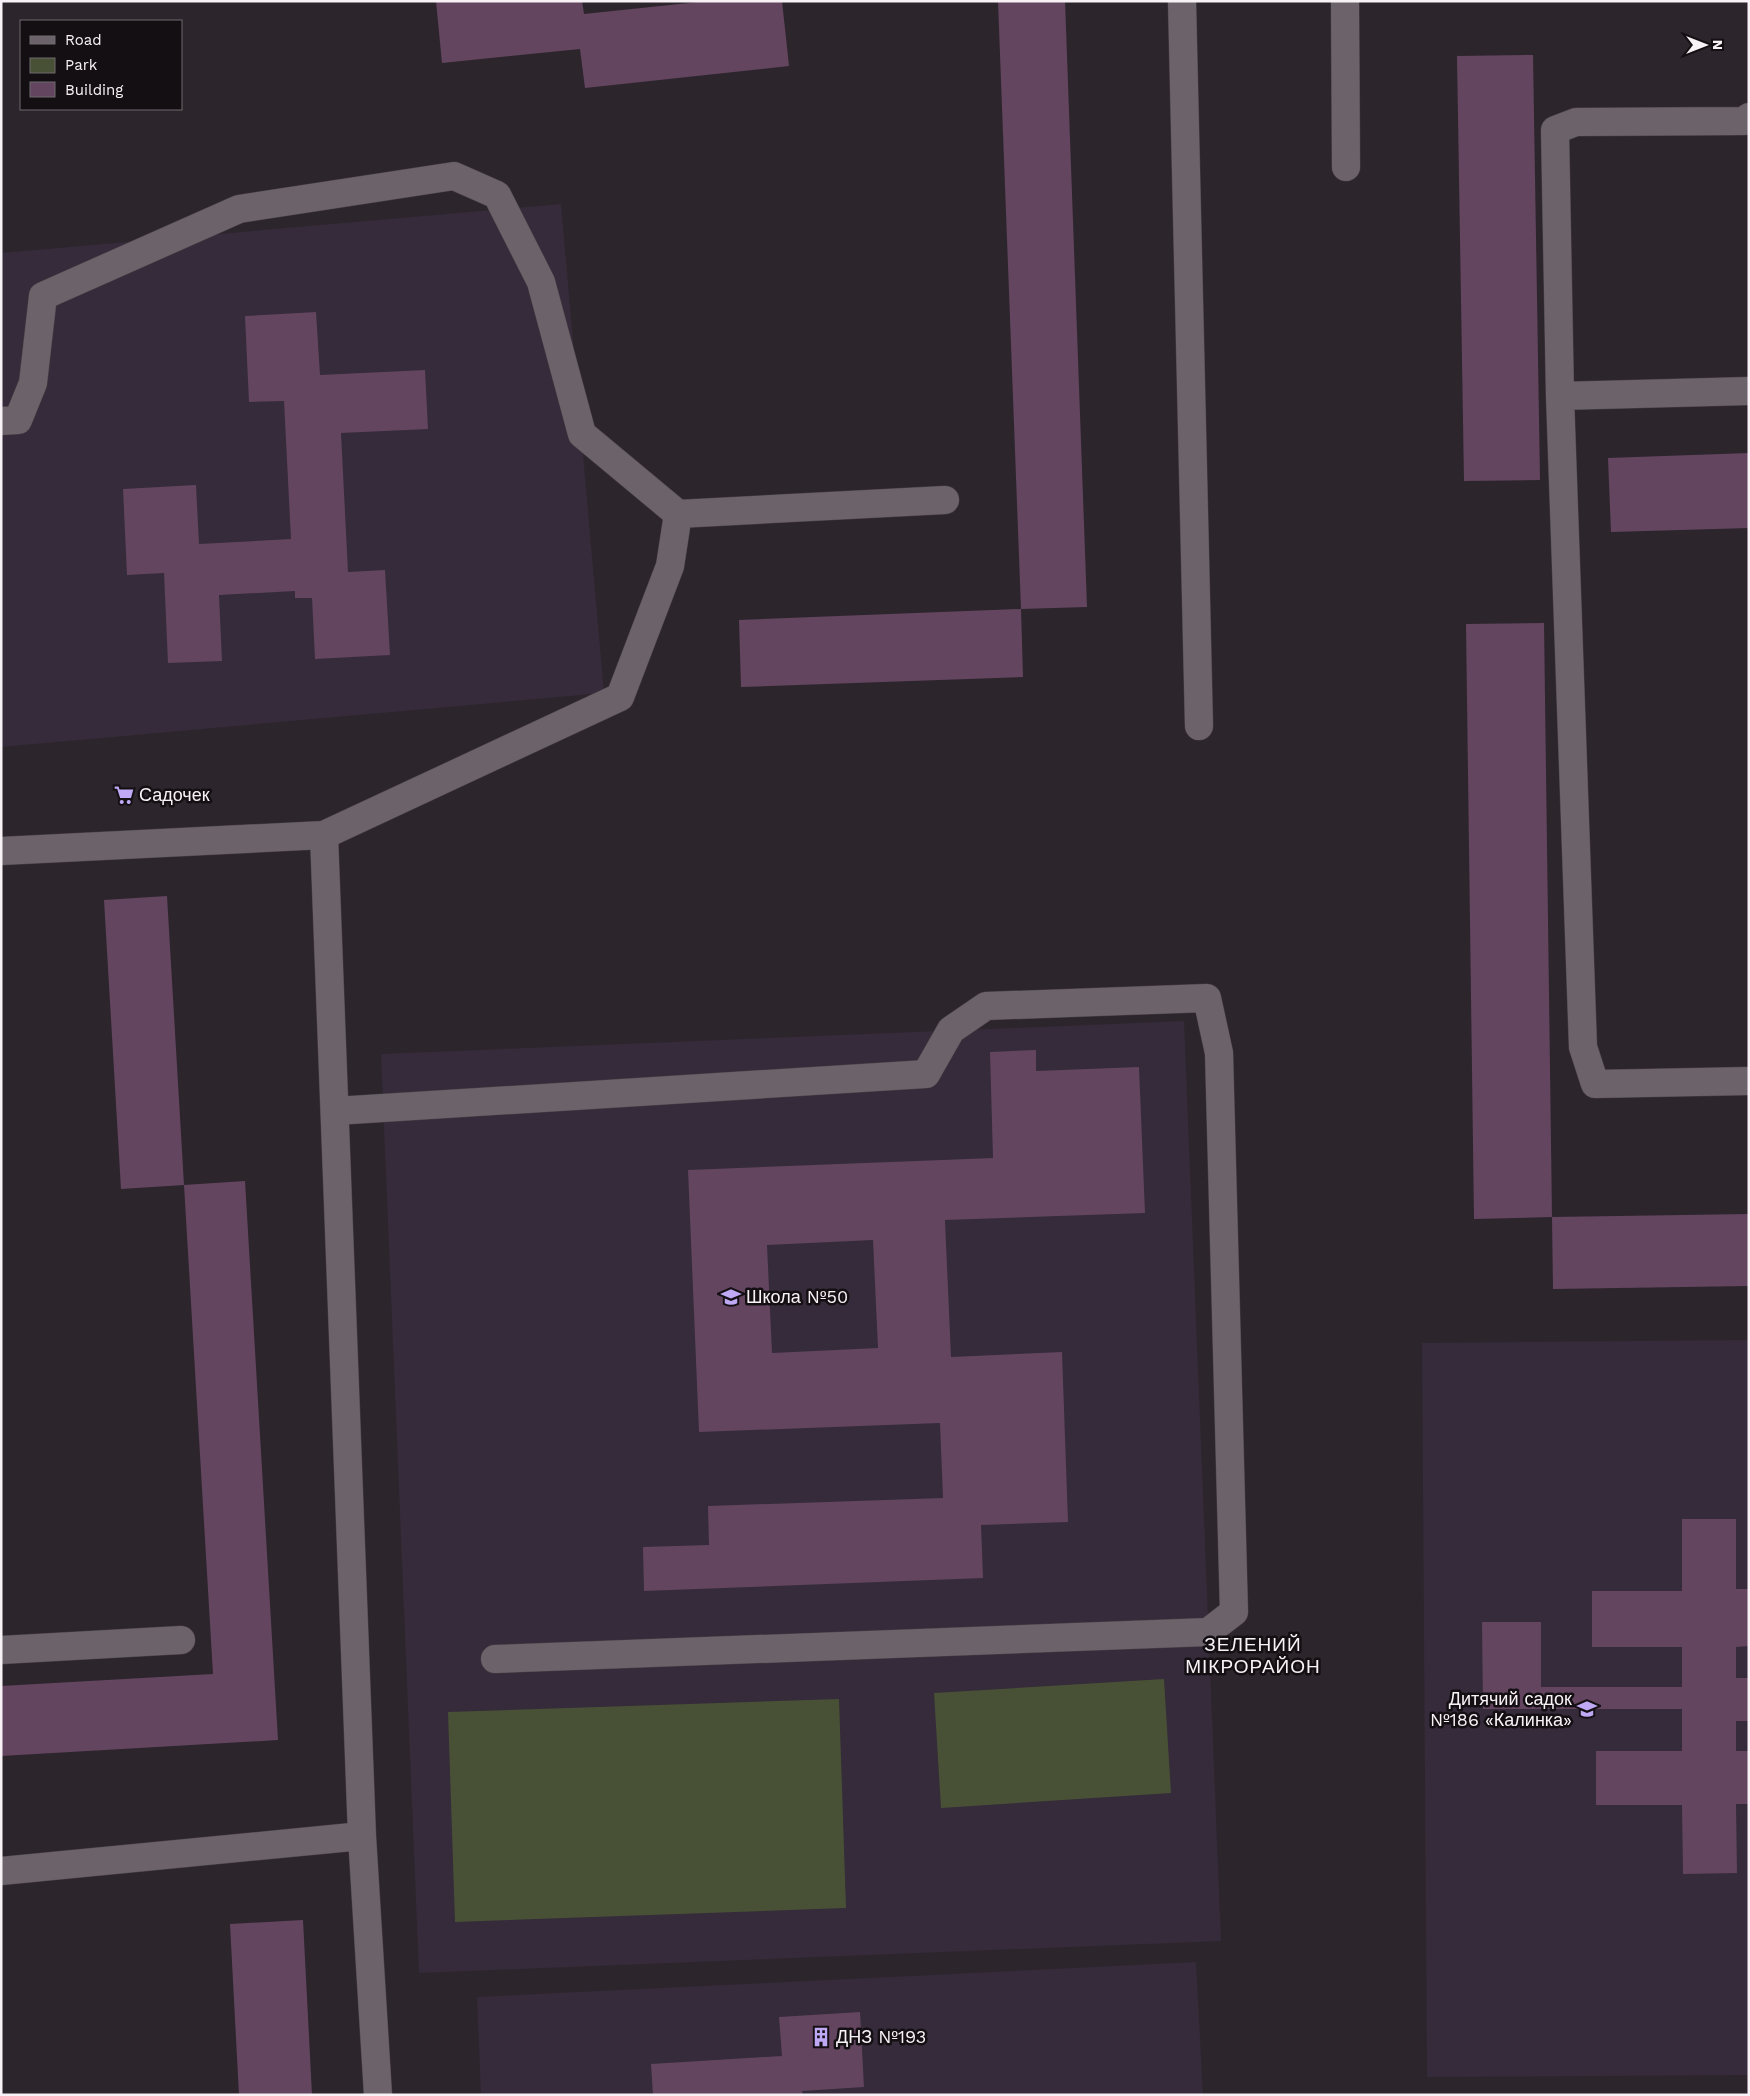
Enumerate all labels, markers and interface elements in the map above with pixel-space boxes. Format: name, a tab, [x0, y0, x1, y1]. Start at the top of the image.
legend	[20, 20, 182, 110]
north arrow	[1680, 20, 1730, 70]
text: Road	[65, 31, 102, 49]
text: N	[1710, 40, 1726, 50]
text: Park	[65, 56, 98, 74]
text: Building	[65, 81, 123, 99]
supermarket icon: Садочек	[113, 784, 135, 806]
place label: Садочек	[139, 784, 210, 805]
school or university icon: Школа №50	[720, 1286, 742, 1308]
place label: Школа №50	[746, 1286, 848, 1307]
district label: ЗЕЛЕНИЙ МІКРОРАЙОН	[1185, 1633, 1321, 1678]
place label: Дитячий садок №186 «Калинка»	[1430, 1688, 1572, 1730]
school or university icon: Дитячий садок №186 «Калинка»	[1576, 1698, 1598, 1720]
building icon: ДНЗ №193	[810, 2026, 832, 2048]
place label: ДНЗ №193	[836, 2026, 926, 2047]

